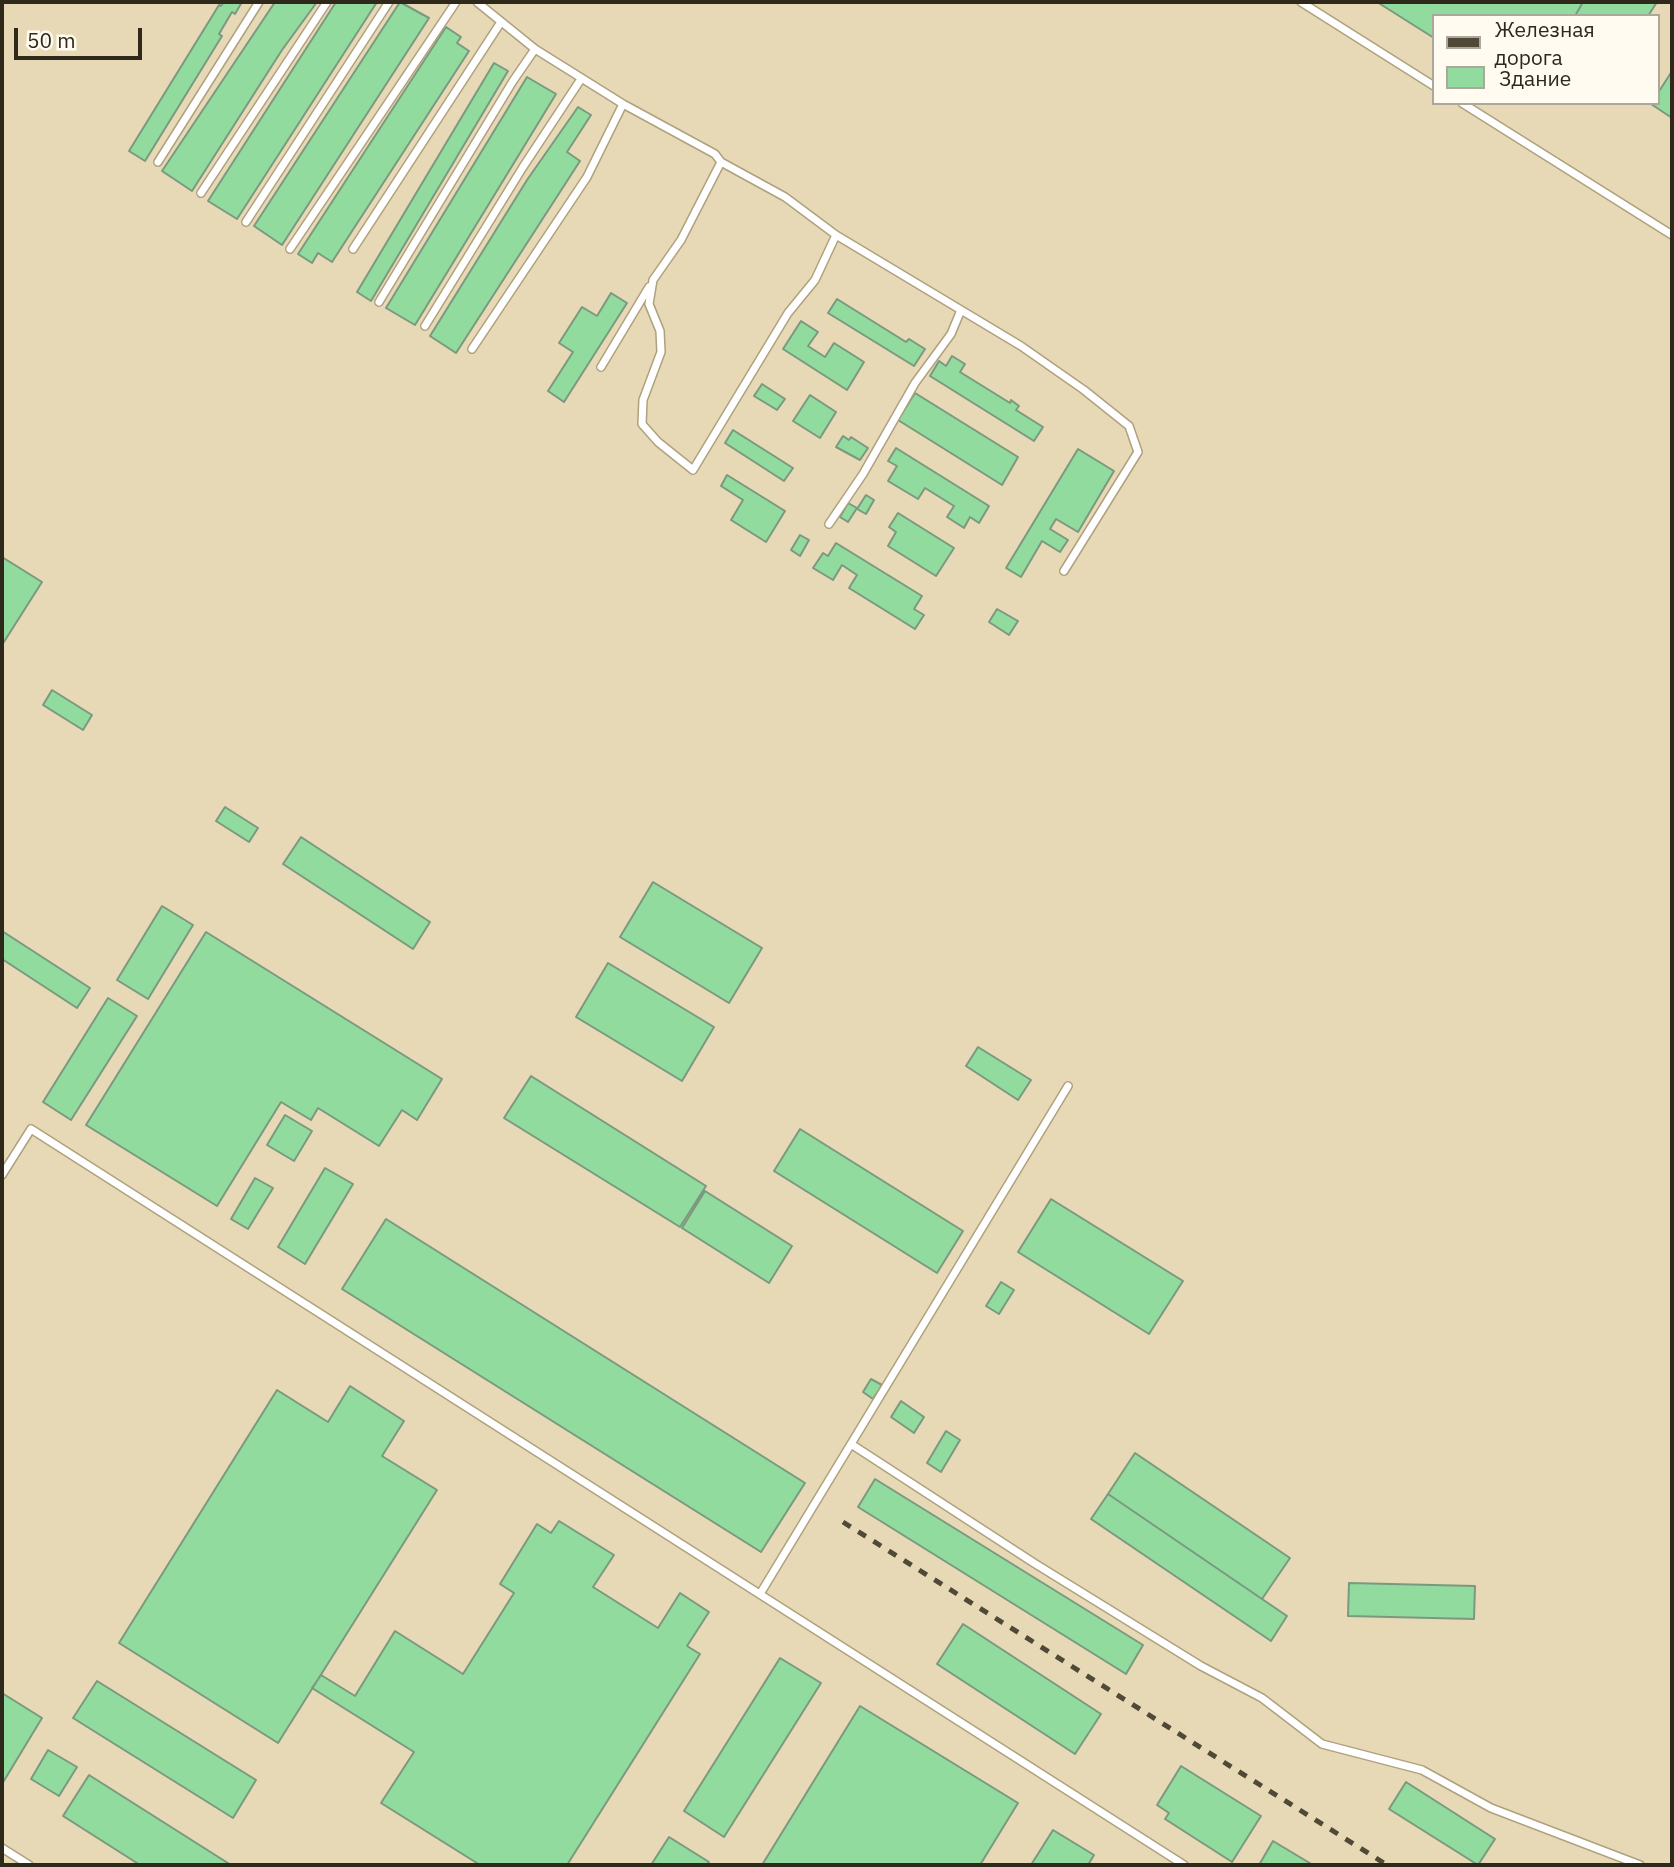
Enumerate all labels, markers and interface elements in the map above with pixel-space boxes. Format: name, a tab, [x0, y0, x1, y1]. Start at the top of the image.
scale bar	[18, 14, 145, 58]
legend	[1432, 14, 1660, 105]
text: Железная дорога	[1495, 15, 1595, 71]
text: 50 m	[27, 26, 76, 54]
text: Здание	[1499, 64, 1571, 92]

